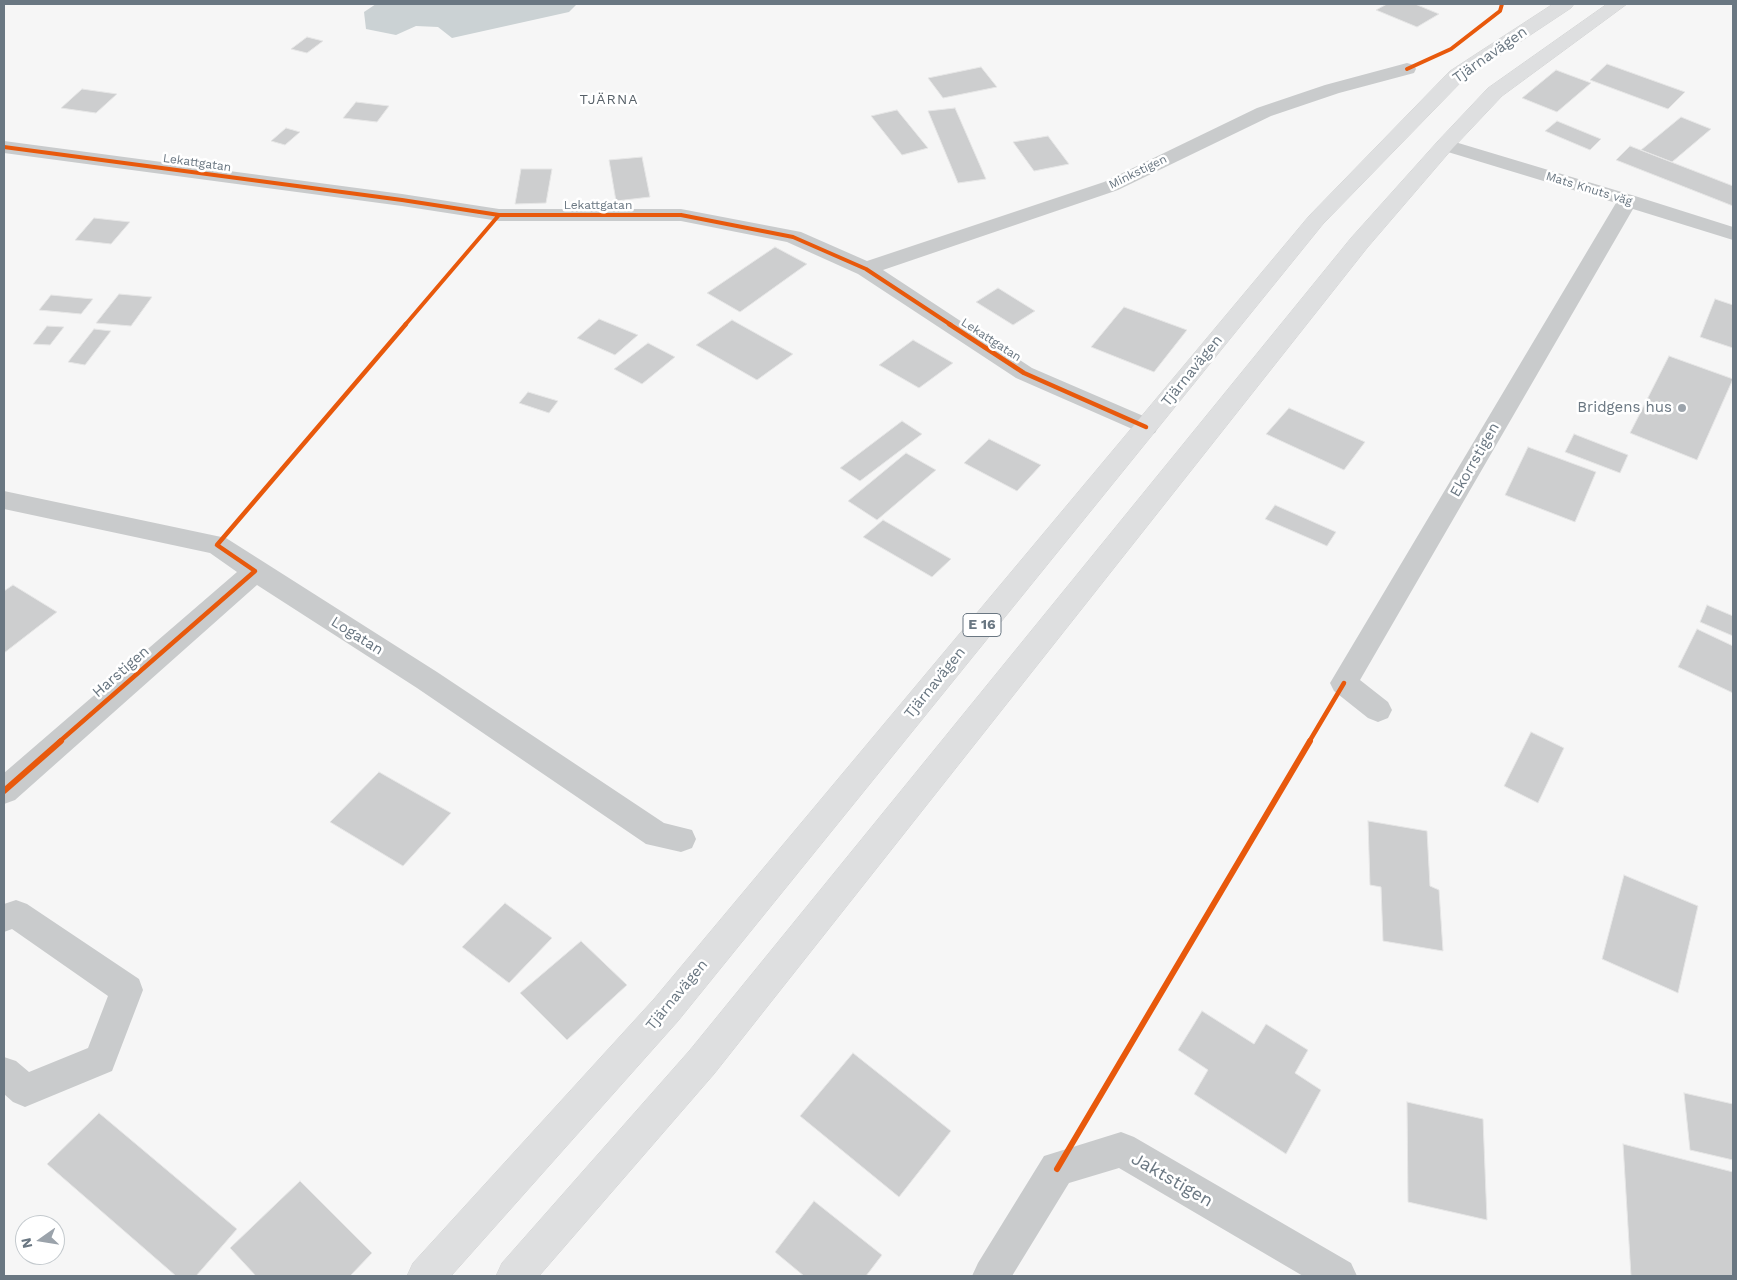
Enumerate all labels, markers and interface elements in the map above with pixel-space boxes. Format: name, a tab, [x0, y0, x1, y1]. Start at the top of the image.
street label: Tjärnavägen	[1449, 23, 1531, 87]
district label: TJÄRNA	[579, 92, 639, 108]
street label: Lekattgatan	[162, 151, 232, 175]
street label: Minkstigen	[1107, 152, 1169, 192]
street label: Mats Knuts väg	[1544, 169, 1634, 209]
street label: Lekattgatan	[564, 198, 632, 212]
street label: Lekattgatan	[958, 315, 1024, 365]
street label: Tjärnavägen	[1158, 332, 1226, 410]
place label: Bridgens hus	[1577, 399, 1672, 417]
marker: Bridgens hus	[1676, 402, 1688, 414]
street label: Ekorrstigen	[1446, 420, 1504, 500]
street label: Logatan	[328, 613, 386, 659]
road number: E 16	[963, 614, 1001, 636]
street label: Harstigen	[89, 642, 153, 702]
street label: Tjärnavägen	[901, 644, 969, 722]
street label: Tjärnavägen	[642, 956, 712, 1034]
street label: Jaktstigen	[1127, 1148, 1217, 1212]
north arrow	[15, 1215, 65, 1265]
text: N	[17, 1236, 35, 1250]

